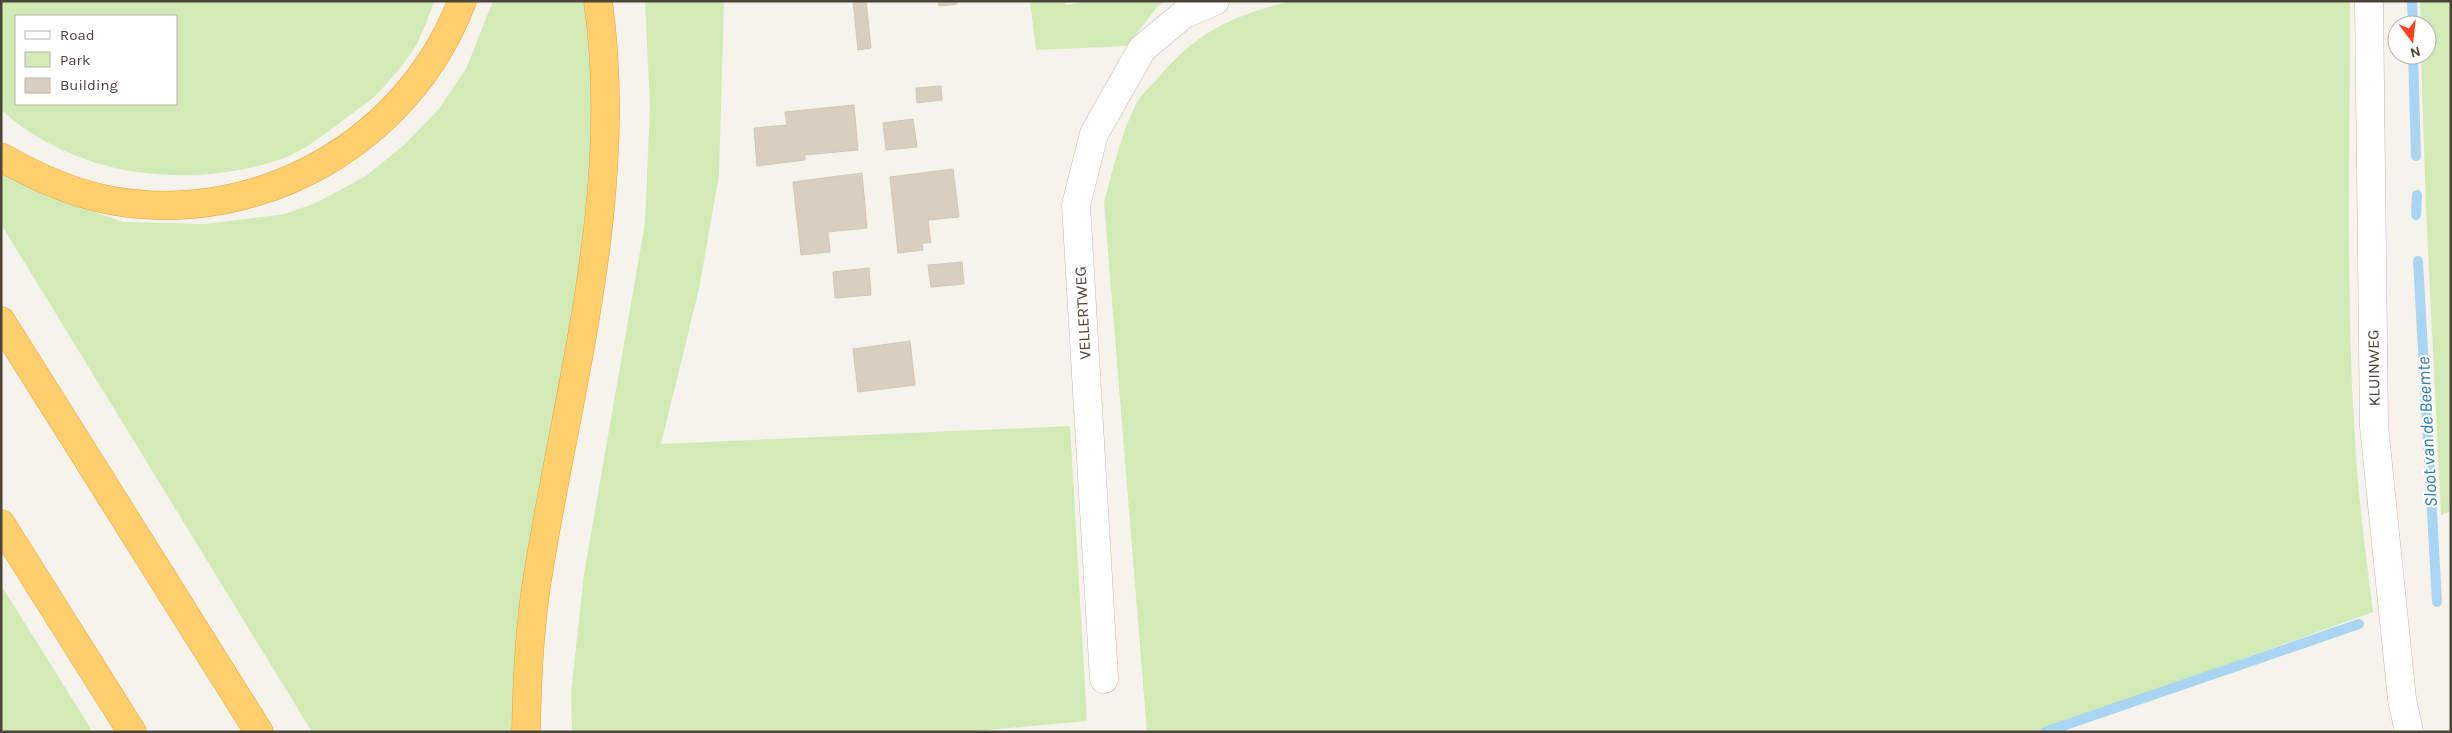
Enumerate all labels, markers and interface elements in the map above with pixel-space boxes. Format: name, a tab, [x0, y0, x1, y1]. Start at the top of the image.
legend	[15, 15, 178, 105]
north arrow	[2387, 15, 2437, 65]
text: Road	[60, 26, 95, 44]
text: N	[2408, 43, 2422, 62]
text: Park	[60, 51, 90, 69]
text: Building	[60, 76, 118, 94]
street label: VELLERTWEG	[1071, 266, 1094, 360]
street label: KLUINWEG	[2363, 329, 2384, 406]
water label: Sloot van de Beemte	[2412, 356, 2442, 508]

